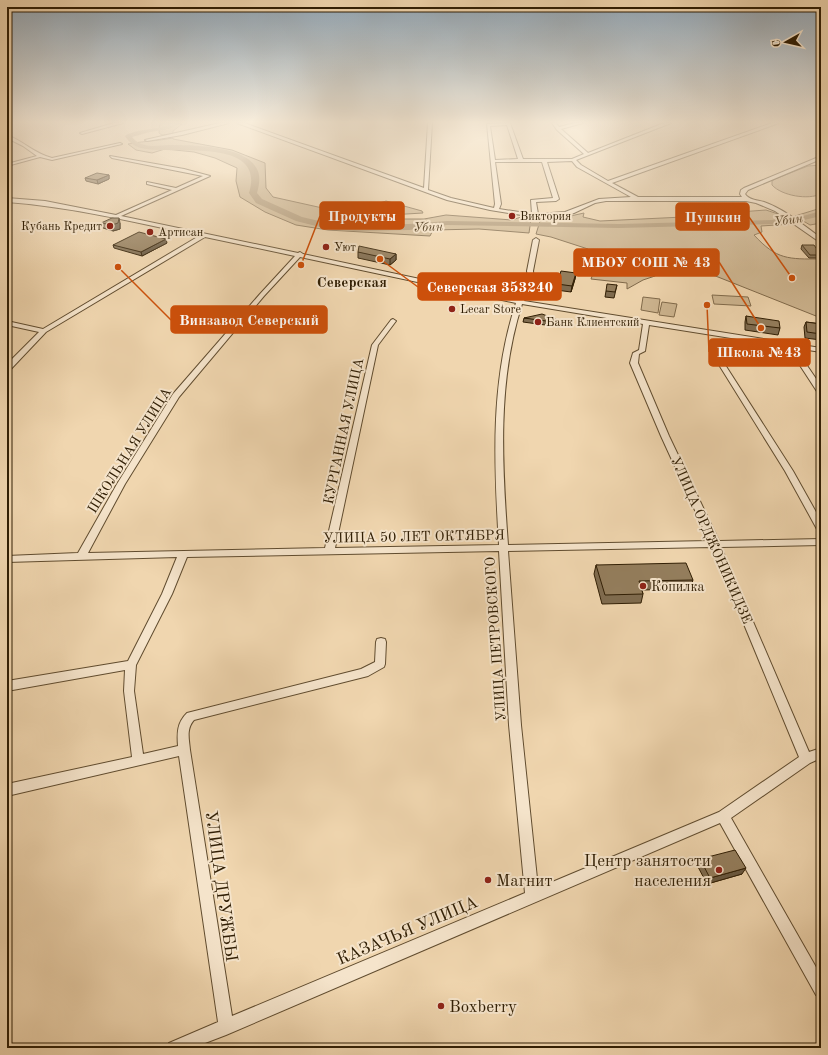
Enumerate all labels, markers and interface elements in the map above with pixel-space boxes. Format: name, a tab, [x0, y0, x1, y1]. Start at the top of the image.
north arrow	[766, 22, 806, 62]
text: С	[772, 39, 784, 48]
callout: Продукты	[320, 202, 404, 229]
callout: Пушкин	[676, 203, 749, 230]
text: Продукты	[328, 210, 396, 225]
marker: Виктория	[507, 211, 517, 221]
place label: Виктория	[520, 211, 571, 223]
text: Пушкин	[684, 211, 742, 226]
water label: Убин	[773, 212, 804, 229]
water label: Убин	[413, 220, 444, 235]
place label: Кубань Кредит	[21, 221, 102, 233]
marker: Кубань Кредит	[105, 221, 115, 231]
marker: Артисан	[145, 227, 155, 237]
place label: Артисан	[158, 227, 204, 239]
marker: Уют	[321, 242, 331, 252]
place label: Уют	[334, 242, 356, 254]
callout: МБОУ СОШ № 43	[574, 249, 719, 276]
text: МБОУ СОШ № 43	[581, 256, 711, 271]
callout: Северская 353240	[418, 273, 561, 300]
district label: Северская	[317, 276, 387, 291]
text: Северская 353240	[427, 281, 553, 296]
marker: Lecar Store	[447, 304, 457, 314]
place label: Lecar Store	[460, 304, 522, 316]
callout: Винзавод Северский	[171, 306, 327, 333]
text: Винзавод Северский	[179, 314, 319, 329]
marker: Банк Клиентский	[533, 317, 543, 327]
place label: Банк Клиентский	[546, 317, 640, 329]
callout: Школа №43	[709, 339, 810, 366]
text: Школа №43	[716, 346, 802, 361]
street label: КУРГАННАЯ УЛИЦА	[322, 357, 366, 506]
street label: ШКОЛЬНАЯ УЛИЦА	[85, 385, 174, 516]
street label: УЛИЦА ОРДЖОНИКИДЗЕ	[668, 455, 754, 626]
street label: УЛИЦА 50 ЛЕТ ОКТЯБРЯ	[323, 528, 505, 546]
street label: УЛИЦА ПЕТРОВСКОГО	[483, 556, 509, 722]
place label: Копилка	[651, 580, 704, 594]
marker: Копилка	[638, 581, 648, 591]
street label: УЛИЦА ДРУЖБЫ	[202, 810, 240, 963]
place label: Центр занятости населения	[584, 853, 711, 890]
marker: Центр занятости населения	[714, 865, 724, 875]
place label: Магнит	[496, 873, 553, 890]
marker: Магнит	[483, 875, 493, 885]
street label: КАЗАЧЬЯ УЛИЦА	[335, 894, 481, 969]
place label: Boxberry	[449, 999, 517, 1016]
marker: Boxberry	[436, 1001, 446, 1011]

